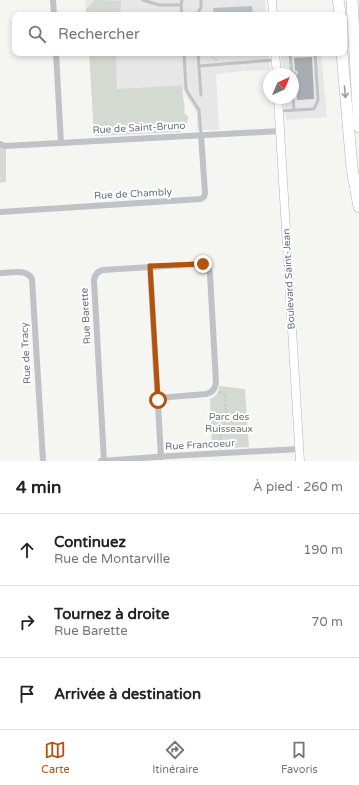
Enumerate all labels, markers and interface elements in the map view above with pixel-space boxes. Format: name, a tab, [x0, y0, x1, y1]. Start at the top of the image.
search box	[12, 12, 347, 56]
icon: search	[26, 23, 48, 45]
text: Rechercher	[58, 25, 140, 43]
north arrow	[263, 68, 299, 104]
one-way arrow	[341, 85, 349, 98]
street label: Rue de Saint-Bruno	[92, 120, 186, 136]
street label: Rue de Chambly	[94, 186, 173, 202]
street label: Boulevard Saint-Jean	[280, 228, 298, 330]
route end	[194, 255, 212, 273]
street label: Rue Barette	[79, 287, 93, 345]
street label: Rue de Tracy	[18, 321, 34, 384]
route start	[149, 391, 167, 409]
park label: Parc des Ruisseaux	[205, 411, 253, 435]
street label: Rue Francoeur	[165, 437, 235, 453]
text: 4 min	[16, 477, 61, 498]
text: À pied · 260 m	[253, 479, 343, 495]
text: Continuez	[54, 533, 126, 551]
icon: ahead	[16, 539, 38, 561]
text: 190 m	[303, 542, 343, 558]
text: Rue de Montarville	[54, 551, 170, 567]
text: Tournez à droite	[54, 605, 169, 623]
icon: right	[16, 611, 38, 633]
text: 70 m	[311, 614, 343, 630]
text: Rue Barette	[54, 623, 128, 639]
icon: arrive	[16, 683, 38, 705]
text: Arrivée à destination	[54, 685, 201, 703]
tab: Carte	[41, 739, 70, 776]
tab: Itinéraire	[152, 739, 199, 776]
tab: Favoris	[281, 739, 318, 776]

